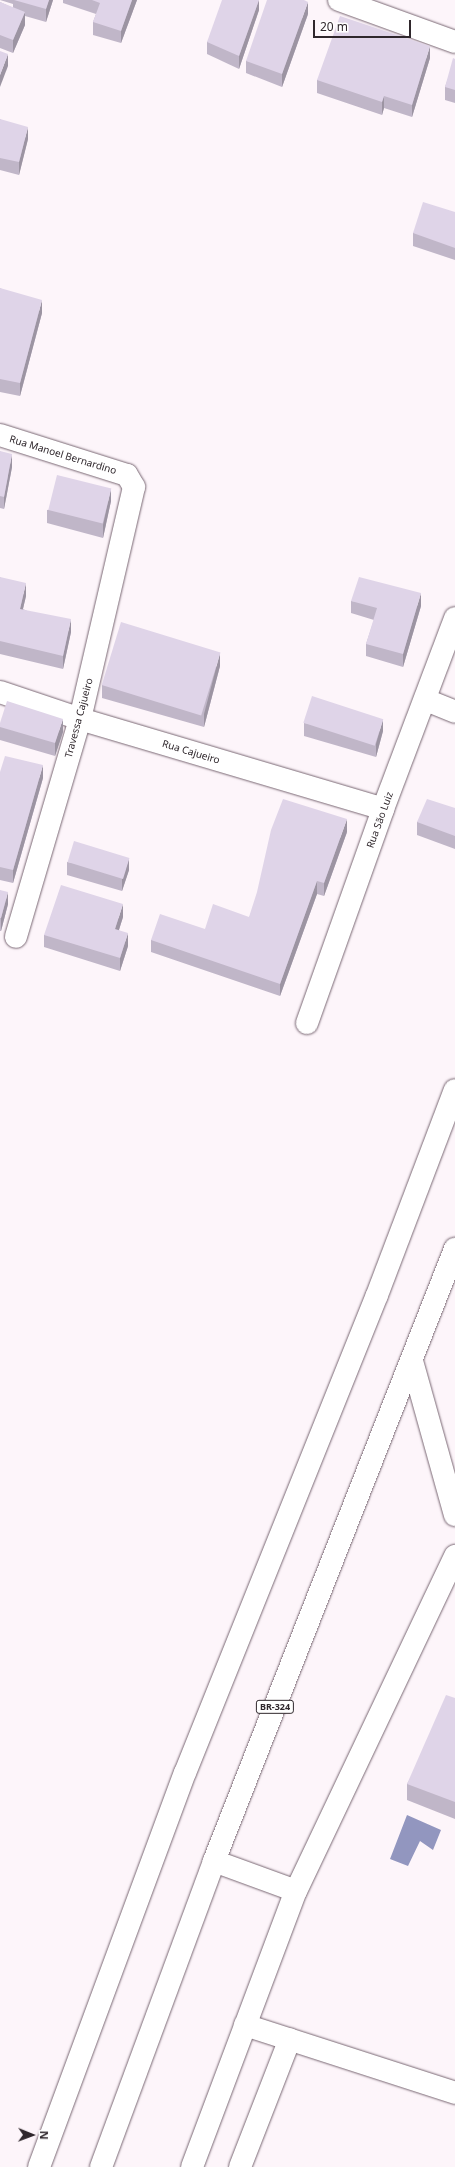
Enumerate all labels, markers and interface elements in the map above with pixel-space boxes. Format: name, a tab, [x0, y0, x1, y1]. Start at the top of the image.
scale bar	[315, 12, 413, 38]
text: 20 m	[320, 18, 348, 35]
street label: Rua Manoel Bernardino	[8, 433, 118, 477]
street label: Travessa Cajueiro	[63, 677, 95, 759]
street label: Rua Cajueiro	[161, 738, 221, 766]
street label: Rua São Luiz	[364, 790, 396, 850]
road number: BR-324	[255, 1700, 295, 1714]
north arrow	[12, 2115, 52, 2155]
text: N	[37, 2131, 52, 2140]

